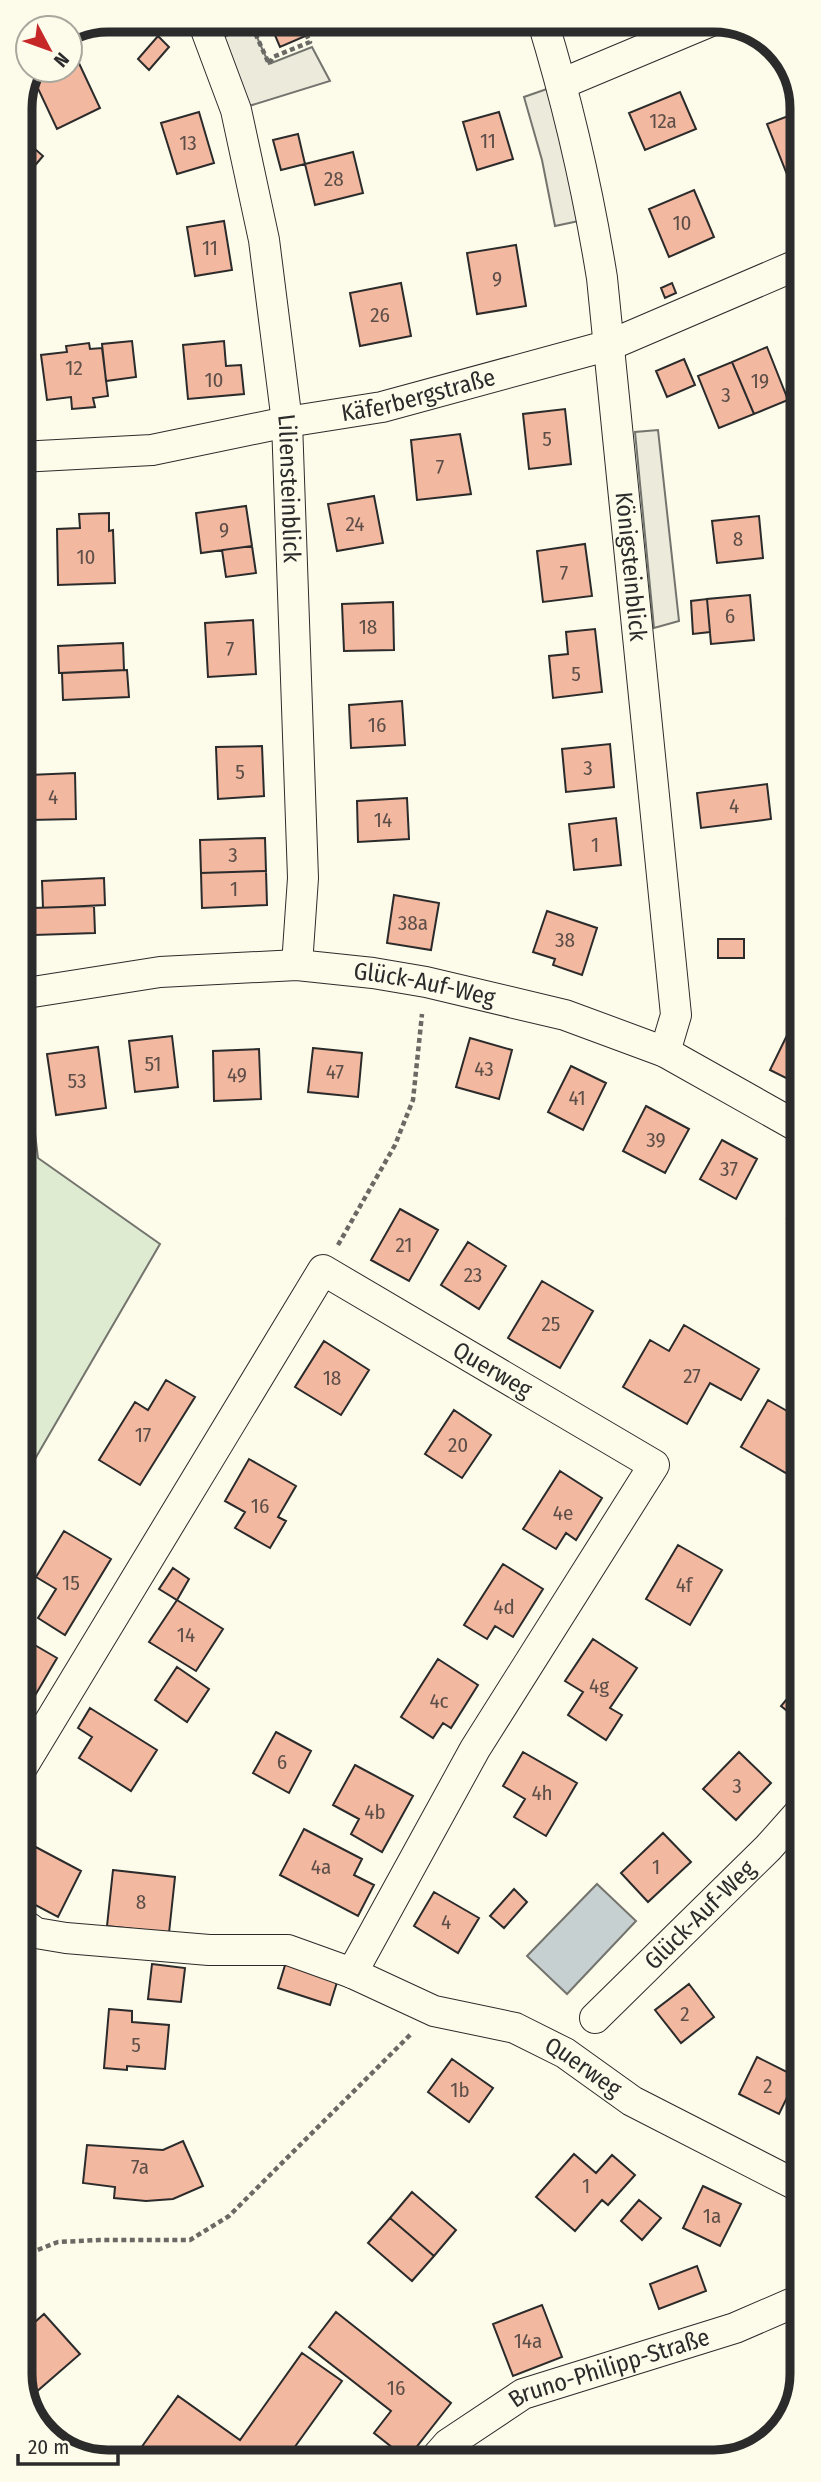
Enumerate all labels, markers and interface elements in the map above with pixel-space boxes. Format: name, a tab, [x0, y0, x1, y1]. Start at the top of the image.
north arrow	[14, 14, 84, 84]
text: N	[49, 48, 74, 72]
house number: 12a	[649, 108, 677, 134]
house number: 11	[480, 128, 496, 154]
house number: 13	[179, 130, 197, 156]
house number: 28	[324, 166, 344, 192]
house number: 10	[672, 210, 692, 236]
house number: 11	[202, 235, 218, 261]
house number: 9	[492, 266, 502, 292]
house number: 26	[370, 302, 390, 328]
house number: 12	[65, 355, 83, 381]
street label: Käferbergstraße	[339, 363, 498, 427]
house number: 10	[204, 367, 224, 393]
house number: 19	[751, 368, 769, 394]
house number: 3	[721, 382, 731, 408]
street label: Liliensteinblick	[272, 412, 306, 564]
house number: 5	[542, 426, 552, 452]
house number: 7	[436, 454, 444, 480]
street label: Königsteinblick	[610, 491, 652, 643]
house number: 24	[345, 511, 365, 537]
house number: 9	[219, 517, 229, 543]
house number: 8	[733, 526, 743, 552]
house number: 10	[76, 544, 96, 570]
house number: 7	[560, 560, 568, 586]
house number: 6	[725, 603, 735, 629]
house number: 18	[359, 614, 377, 640]
house number: 7	[226, 636, 234, 662]
house number: 5	[571, 661, 581, 687]
house number: 16	[368, 712, 386, 738]
house number: 3	[583, 755, 593, 781]
house number: 5	[235, 759, 245, 785]
house number: 4	[48, 784, 58, 810]
house number: 4	[729, 793, 739, 819]
house number: 14	[374, 807, 392, 833]
house number: 1	[591, 832, 599, 858]
house number: 3	[228, 842, 238, 868]
house number: 1	[230, 876, 238, 902]
house number: 38a	[398, 910, 428, 936]
house number: 38	[555, 927, 575, 953]
street label: Glück-Auf-Weg	[352, 957, 499, 1012]
house number: 51	[145, 1051, 161, 1077]
house number: 43	[474, 1056, 494, 1082]
house number: 47	[326, 1059, 344, 1085]
house number: 49	[227, 1062, 247, 1088]
house number: 53	[68, 1068, 86, 1094]
house number: 41	[568, 1085, 586, 1111]
house number: 39	[646, 1127, 666, 1153]
house number: 37	[720, 1156, 738, 1182]
house number: 21	[396, 1232, 413, 1258]
house number: 23	[464, 1262, 482, 1288]
house number: 25	[542, 1311, 560, 1337]
street label: Querweg	[448, 1336, 538, 1404]
house number: 27	[683, 1363, 701, 1389]
house number: 18	[323, 1365, 341, 1391]
house number: 17	[135, 1422, 151, 1448]
house number: 20	[448, 1432, 468, 1458]
house number: 16	[251, 1493, 269, 1519]
house number: 4e	[553, 1500, 573, 1526]
house number: 15	[62, 1570, 80, 1596]
house number: 4f	[676, 1572, 694, 1598]
house number: 4d	[493, 1594, 515, 1620]
house number: 14	[177, 1622, 195, 1648]
house number: 4g	[589, 1673, 609, 1699]
house number: 4c	[429, 1688, 449, 1714]
house number: 6	[277, 1749, 287, 1775]
house number: 3	[732, 1773, 742, 1799]
house number: 4h	[531, 1780, 553, 1806]
house number: 4b	[364, 1799, 386, 1825]
house number: 4a	[311, 1854, 331, 1880]
street label: Glück-Auf-Weg	[639, 1854, 761, 1975]
house number: 1	[652, 1854, 660, 1880]
house number: 8	[136, 1889, 146, 1915]
house number: 4	[441, 1909, 451, 1935]
house number: 2	[680, 2001, 690, 2027]
street label: Querweg	[540, 2031, 628, 2103]
house number: 5	[131, 2032, 141, 2058]
house number: 2	[763, 2073, 773, 2099]
house number: 1b	[450, 2077, 470, 2103]
house number: 7a	[131, 2154, 149, 2180]
house number: 1	[582, 2173, 590, 2199]
house number: 1a	[703, 2203, 721, 2229]
street label: Bruno-Philipp-Straße	[503, 2323, 713, 2414]
house number: 14a	[514, 2328, 542, 2354]
house number: 16	[387, 2375, 405, 2401]
scale bar	[18, 2422, 117, 2466]
text: 20 m	[28, 2434, 69, 2460]

